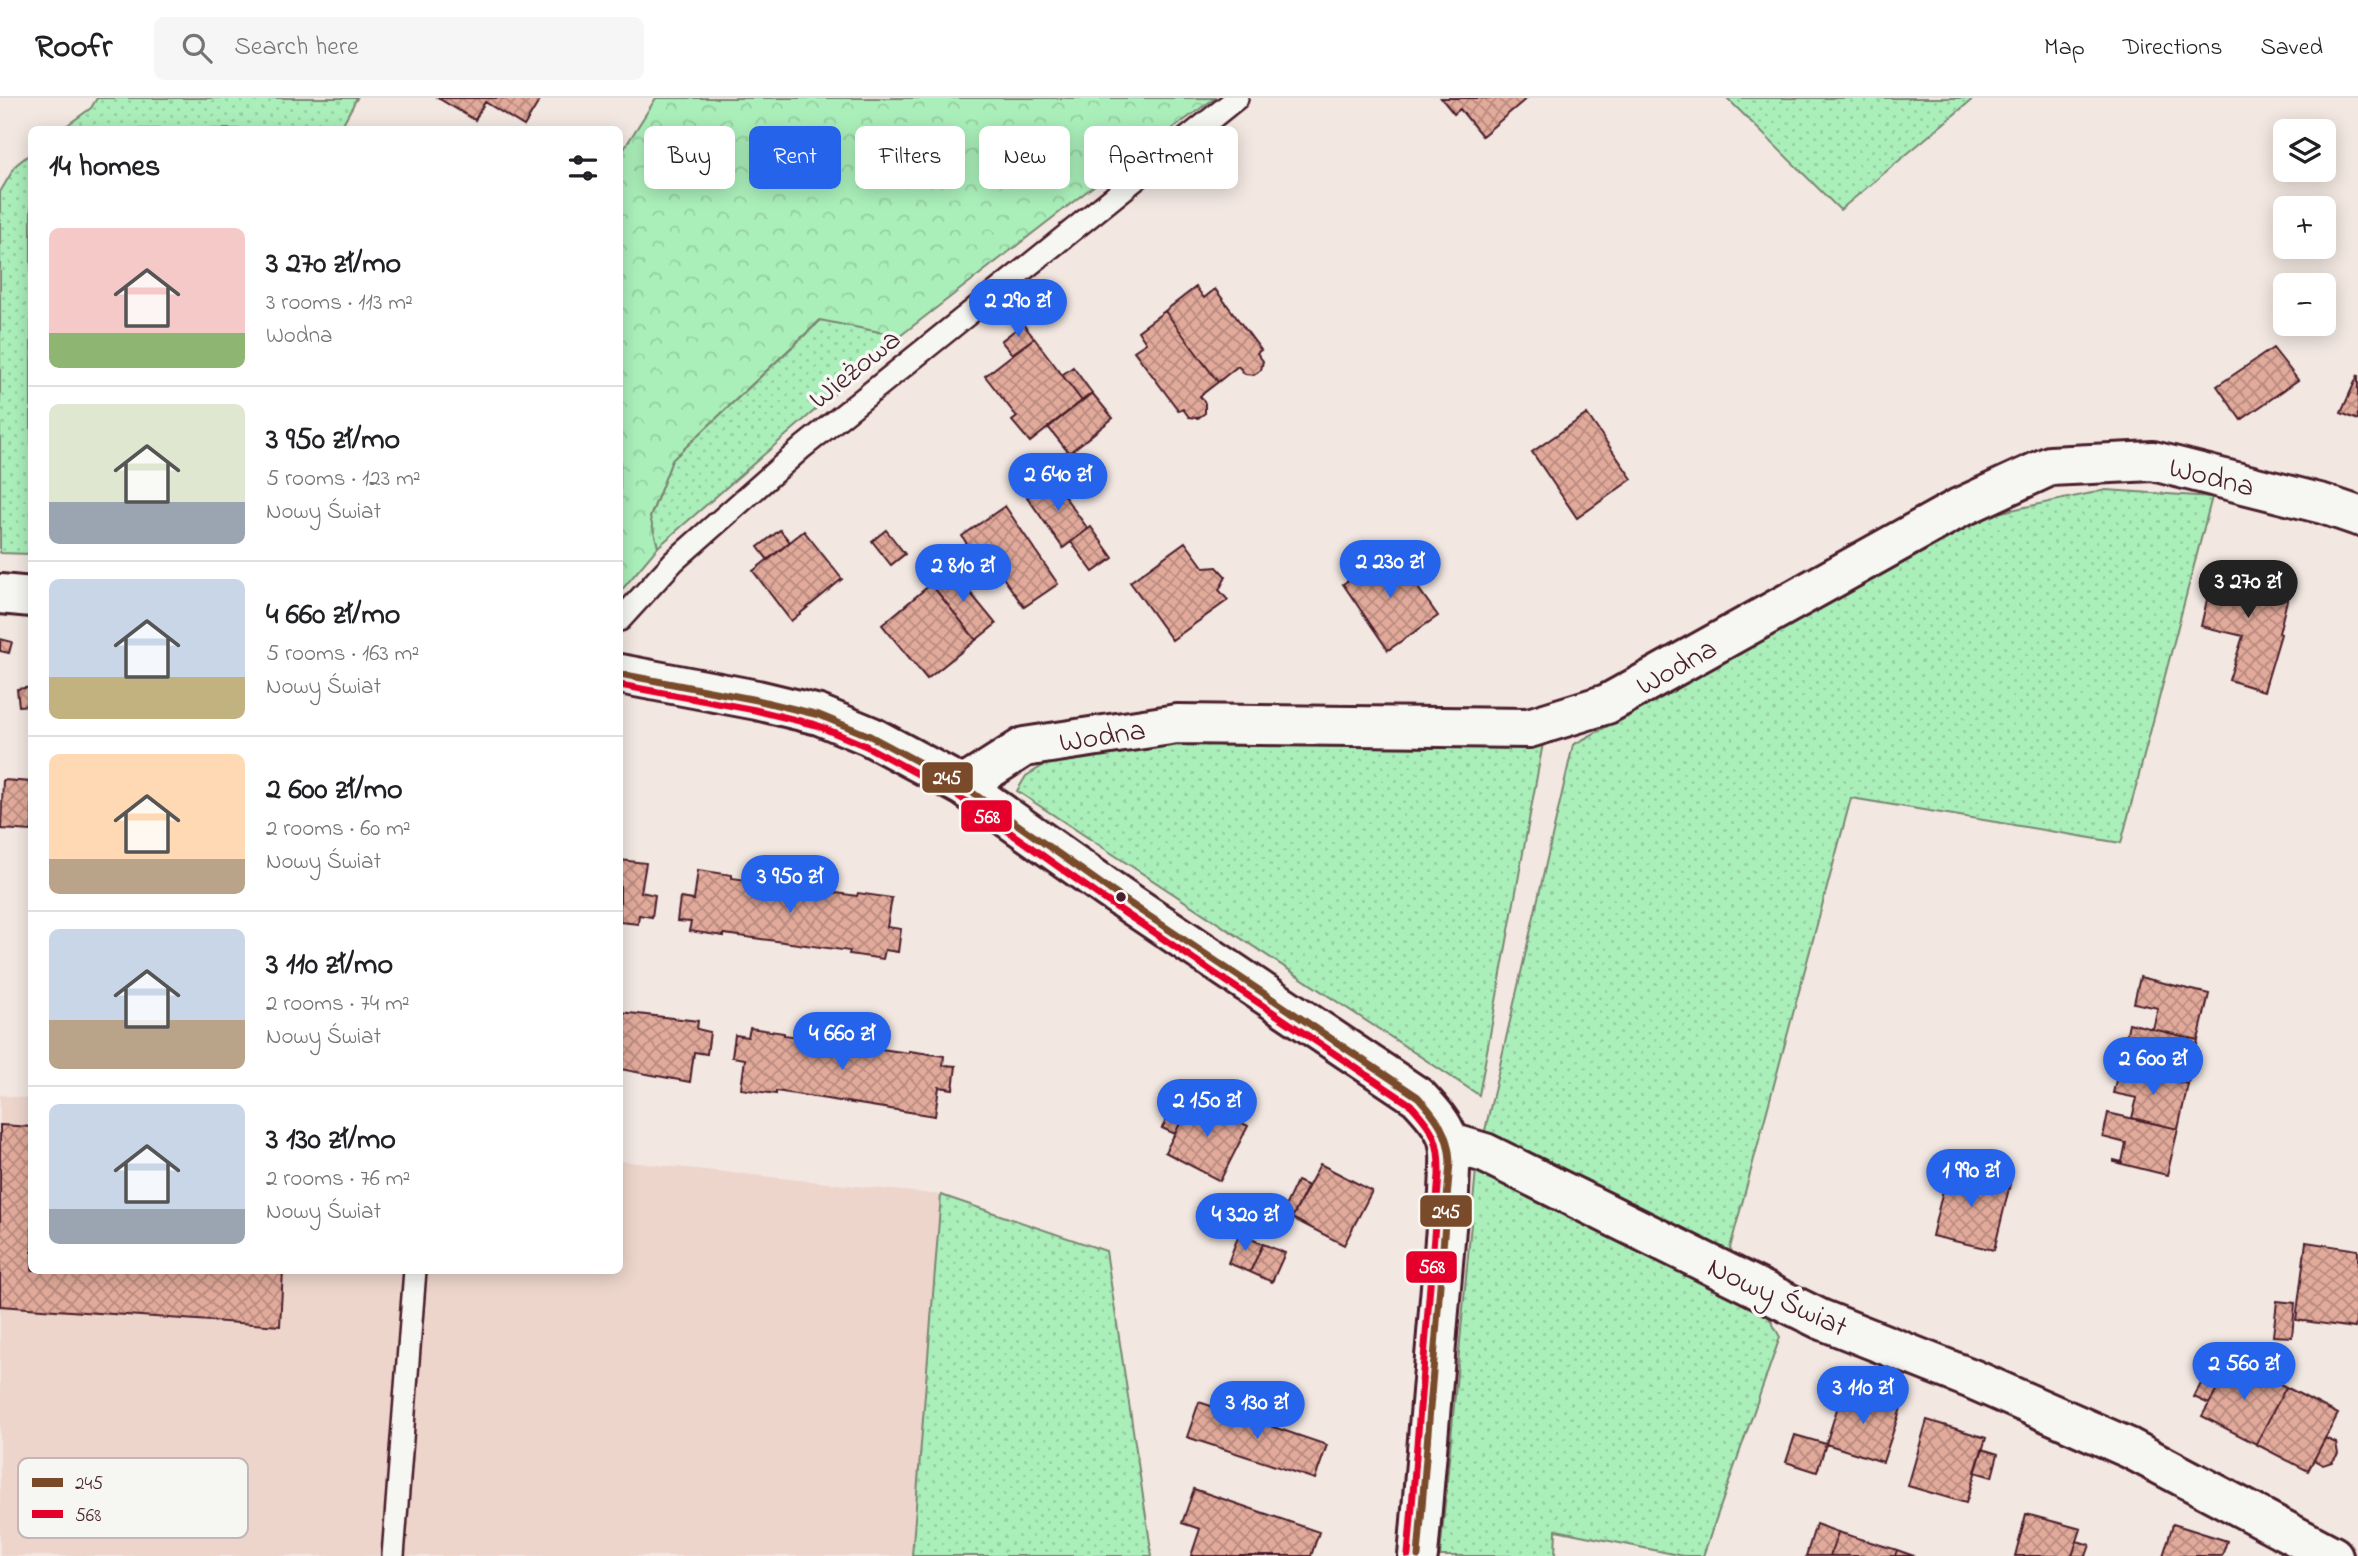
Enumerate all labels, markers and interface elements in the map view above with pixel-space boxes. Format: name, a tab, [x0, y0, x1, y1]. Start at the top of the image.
search box	[154, 17, 644, 80]
text: Roofr	[35, 24, 112, 72]
icon: search	[178, 29, 216, 67]
text: Search here	[234, 29, 359, 67]
text: Map	[2044, 31, 2085, 66]
text: Directions	[2123, 31, 2222, 66]
text: Saved	[2260, 31, 2323, 66]
map controls	[2273, 119, 2336, 336]
button: layers	[2273, 119, 2336, 182]
chip: Buy	[644, 126, 735, 189]
chip: Rent	[749, 126, 841, 189]
chip: Filters	[855, 126, 965, 189]
chip: New	[979, 126, 1070, 189]
chip: Apartment	[1084, 126, 1238, 189]
text: 14 homes	[49, 146, 160, 190]
icon: filters	[564, 149, 602, 187]
button: +	[2273, 196, 2336, 259]
text: 3 270 zł/mo	[266, 243, 401, 287]
icon: home	[105, 256, 189, 340]
button: −	[2273, 273, 2336, 336]
pin: 2 290 zł	[946, 280, 1090, 339]
text: 2 290 zł	[985, 285, 1051, 318]
text: 3 rooms · 113 m²	[266, 287, 413, 320]
street label: Wieżowa	[800, 319, 912, 421]
text: Wodna	[266, 320, 332, 353]
text: 3 950 zł/mo	[266, 419, 400, 463]
icon: home	[105, 432, 189, 516]
street label: Wodna	[2164, 447, 2259, 511]
pin: 2 640 zł	[986, 454, 1130, 513]
text: 2 640 zł	[1024, 459, 1092, 492]
text: 5 rooms · 123 m²	[266, 463, 421, 496]
text: Nowy Świat	[266, 496, 381, 529]
pin: 2 230 zł	[1318, 540, 1462, 600]
pin: 2 810 zł	[891, 545, 1035, 604]
text: 2 230 zł	[1356, 546, 1424, 579]
text: 2 810 zł	[931, 550, 995, 583]
pin: 3 270 zł	[2176, 560, 2320, 620]
text: 3 270 zł	[2215, 566, 2281, 599]
text: 4 660 zł/mo	[266, 594, 400, 638]
icon: home	[105, 607, 189, 691]
street label: Wodna	[1629, 628, 1726, 709]
text: 5 rooms · 163 m²	[266, 638, 419, 671]
text: Nowy Świat	[266, 671, 381, 704]
street label: Wodna	[1056, 709, 1149, 766]
line badge: 245	[921, 761, 974, 794]
text: 245	[932, 766, 961, 793]
text: 2 600 zł/mo	[266, 769, 403, 813]
icon: home	[105, 782, 189, 866]
line badge: 568	[960, 799, 1013, 833]
text: 568	[974, 805, 1000, 832]
text: 2 rooms · 60 m²	[266, 813, 411, 846]
text: Nowy Świat	[266, 846, 381, 879]
pin: 3 950 zł	[718, 856, 862, 915]
text: 3 950 zł	[757, 861, 823, 894]
unlabelled marker	[1114, 890, 1128, 904]
text: 3 110 zł/mo	[266, 944, 393, 988]
icon: home	[105, 957, 189, 1041]
text: 2 rooms · 74 m²	[266, 988, 410, 1021]
pin: 4 660 zł	[770, 1012, 914, 1072]
text: 4 660 zł	[809, 1018, 875, 1051]
text: Nowy Świat	[266, 1021, 381, 1054]
pin: 2 600 zł	[2081, 1038, 2225, 1097]
text: 2 600 zł	[2119, 1043, 2187, 1076]
pin: 2 150 zł	[1135, 1080, 1279, 1139]
text: 2 150 zł	[1173, 1085, 1241, 1118]
text: 3 130 zł/mo	[266, 1119, 396, 1163]
icon: home	[105, 1132, 189, 1216]
pin: 1 990 zł	[1899, 1150, 2043, 1209]
text: 1 990 zł	[1942, 1155, 2000, 1188]
text: 2 rooms · 76 m²	[266, 1163, 410, 1196]
pin: 4 320 zł	[1173, 1194, 1317, 1253]
line badge: 245	[1419, 1194, 1473, 1228]
text: Nowy Świat	[266, 1196, 381, 1229]
text: 4 320 zł	[1212, 1199, 1278, 1232]
text: 245	[1431, 1200, 1460, 1227]
street label: Nowy Świat	[1699, 1247, 1854, 1350]
line badge: 568	[1405, 1250, 1458, 1284]
text: 568	[1419, 1255, 1445, 1282]
pin: 2 560 zł	[2172, 1342, 2316, 1402]
text: 2 560 zł	[2208, 1348, 2280, 1381]
pin: 3 110 zł	[1791, 1366, 1935, 1426]
text: 3 110 zł	[1833, 1372, 1893, 1405]
pin: 3 130 zł	[1185, 1382, 1329, 1441]
text: 3 130 zł	[1226, 1387, 1288, 1420]
legend	[18, 1458, 248, 1538]
text: 245	[75, 1471, 103, 1498]
text: 568	[75, 1503, 101, 1530]

